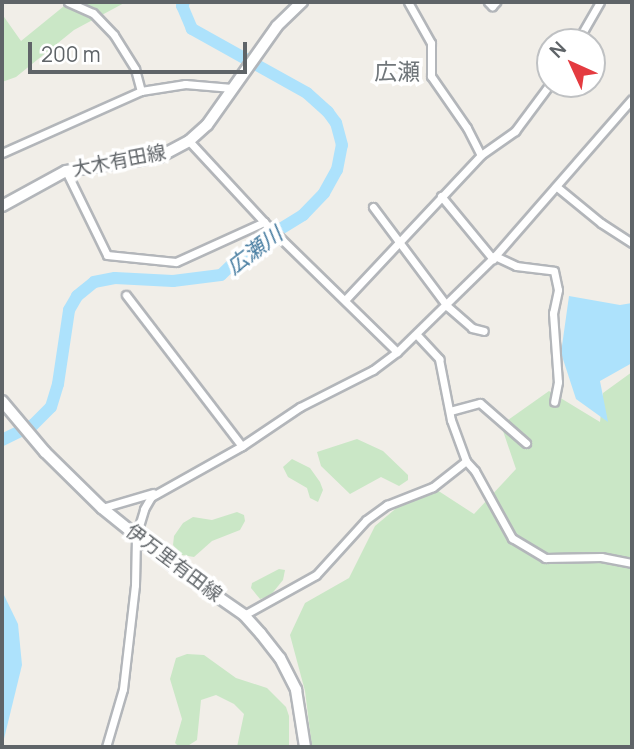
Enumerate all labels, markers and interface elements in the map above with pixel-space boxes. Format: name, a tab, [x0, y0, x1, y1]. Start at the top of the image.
scale bar	[32, 28, 250, 72]
north arrow	[536, 28, 606, 98]
text: N	[544, 36, 572, 64]
text: 200 m	[41, 40, 101, 68]
district label: 広瀬	[374, 57, 420, 85]
street label: 大木有田線	[70, 141, 168, 181]
water label: 広瀬川	[221, 221, 287, 279]
street label: 伊万里有田線	[122, 520, 226, 606]

